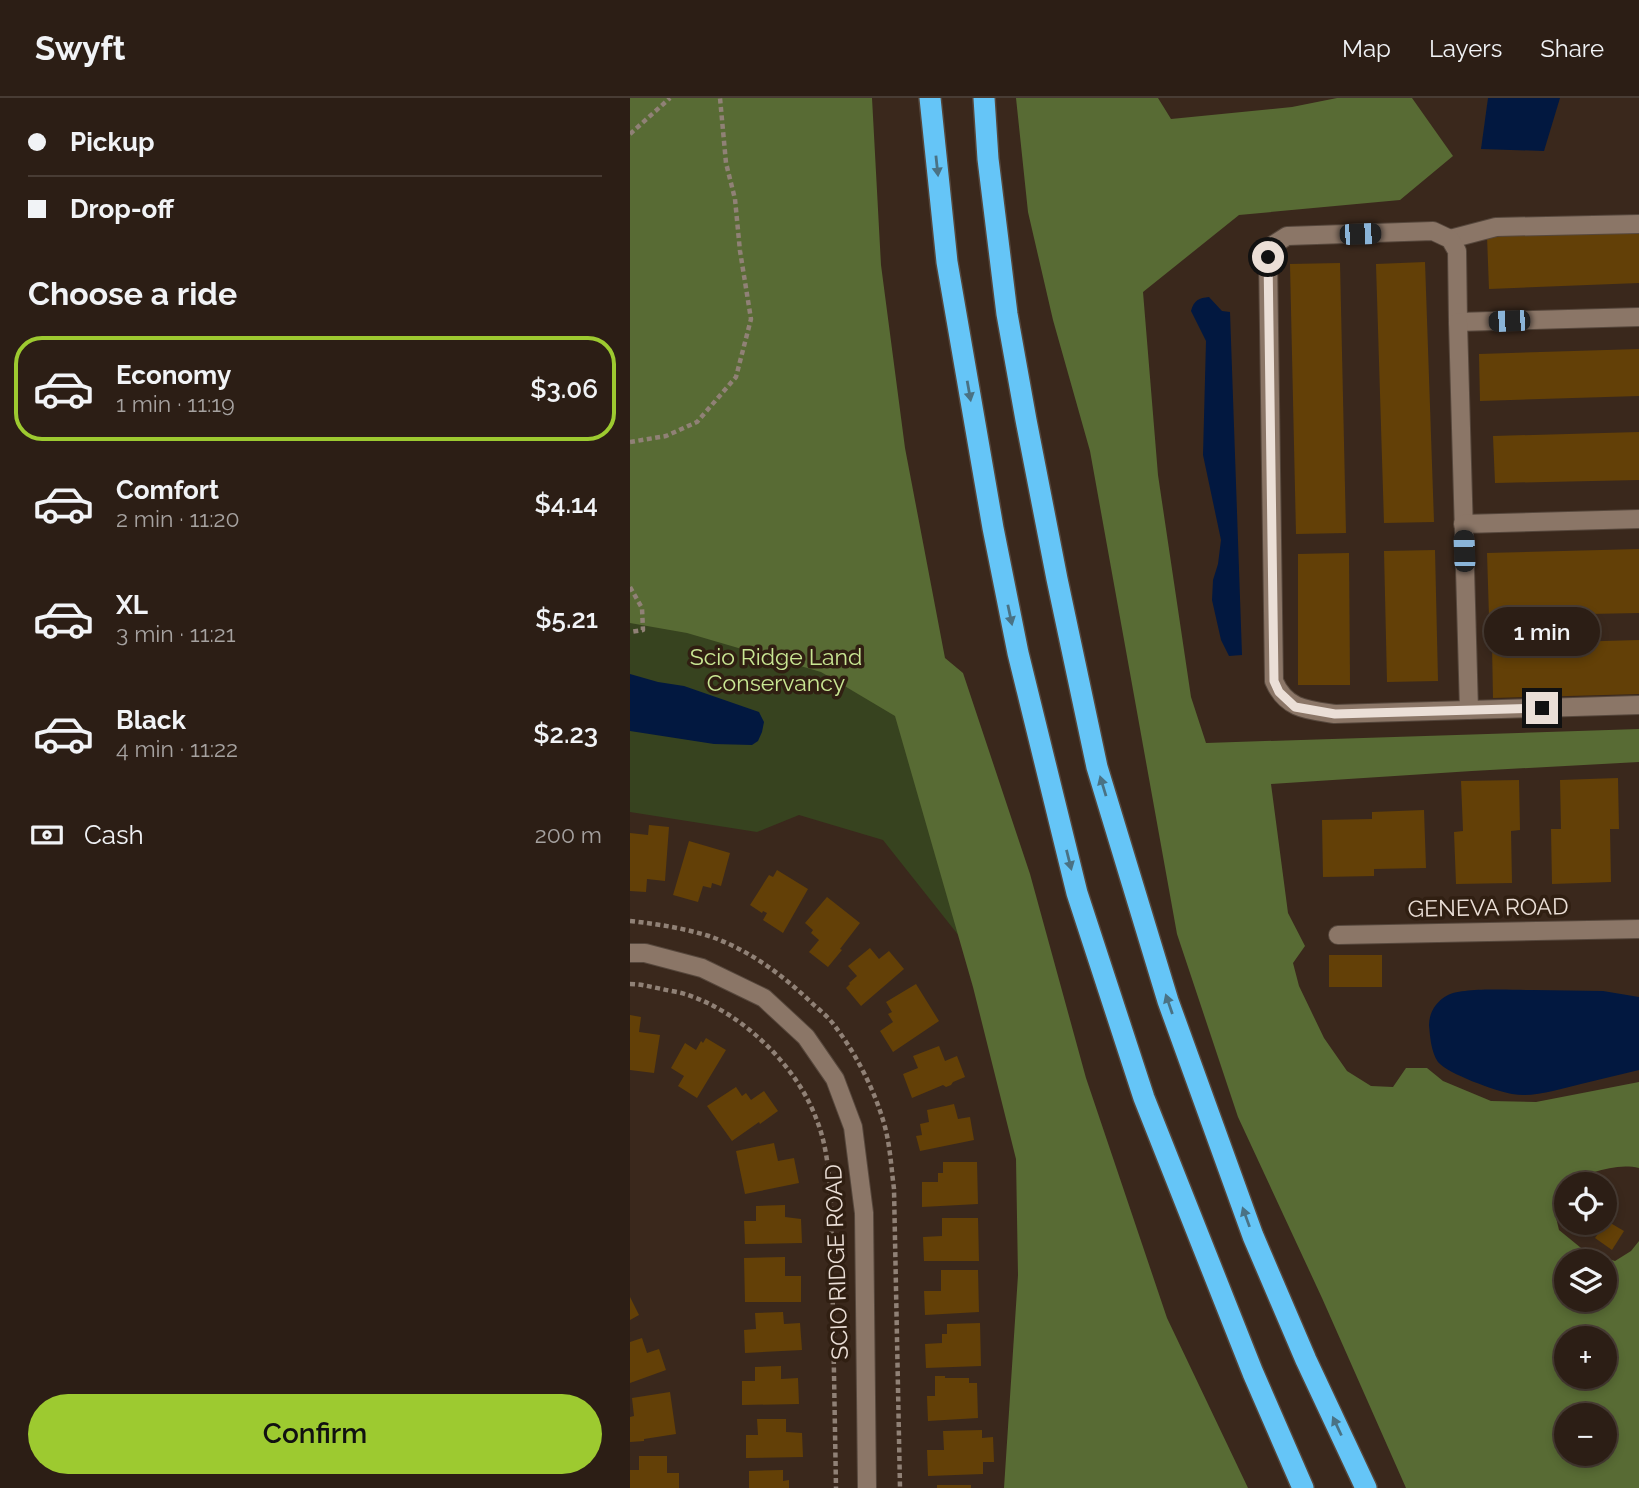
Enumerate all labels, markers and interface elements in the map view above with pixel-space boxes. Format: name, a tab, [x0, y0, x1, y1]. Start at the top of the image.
text: Swyft	[35, 29, 125, 68]
text: Map	[1342, 34, 1391, 63]
text: Layers	[1429, 34, 1502, 63]
text: Share	[1540, 34, 1604, 63]
text: Pickup	[70, 127, 155, 157]
one-way arrow	[932, 155, 943, 177]
text: Drop-off	[70, 194, 174, 224]
car	[1339, 223, 1382, 245]
route start	[1252, 241, 1284, 273]
text: Choose a ride	[28, 275, 237, 312]
car	[1488, 310, 1531, 332]
icon: car	[32, 357, 95, 420]
text: Economy	[116, 360, 231, 390]
text: $3.06	[530, 374, 598, 404]
one-way arrow	[964, 380, 975, 402]
text: 1 min · 11:19	[116, 390, 235, 417]
icon: car	[32, 472, 95, 535]
text: Comfort	[116, 475, 219, 505]
text: $4.14	[535, 489, 598, 519]
text: 2 min · 11:20	[116, 505, 240, 532]
car	[1453, 530, 1476, 572]
icon: car	[32, 587, 95, 650]
text: XL	[116, 590, 148, 620]
text: $5.21	[535, 604, 598, 634]
one-way arrow	[1005, 604, 1016, 626]
callout: 1 min	[1484, 606, 1600, 656]
text: 1 min	[1513, 618, 1571, 645]
text: 3 min · 11:21	[116, 620, 236, 647]
park label: Scio Ridge Land Conservancy	[690, 643, 862, 696]
route end	[1526, 692, 1558, 724]
icon: car	[32, 702, 95, 765]
text: Black	[116, 705, 186, 735]
text: $2.23	[533, 719, 598, 749]
text: 4 min · 11:22	[116, 735, 238, 762]
one-way arrow	[1097, 775, 1107, 796]
icon: cash	[28, 816, 66, 854]
text: Cash	[84, 820, 144, 850]
text: 200 m	[535, 821, 602, 848]
one-way arrow	[1064, 849, 1075, 871]
street label: GENEVA ROAD	[1407, 892, 1569, 922]
one-way arrow	[1163, 993, 1174, 1014]
street label: SCIO RIDGE ROAD	[819, 1164, 853, 1360]
map controls	[1554, 1172, 1617, 1466]
button: locate	[1554, 1172, 1617, 1235]
one-way arrow	[1240, 1207, 1251, 1228]
button: layers	[1554, 1249, 1617, 1312]
button: +	[1554, 1326, 1617, 1389]
button: Confirm	[28, 1394, 602, 1474]
button: −	[1554, 1403, 1617, 1466]
one-way arrow	[1331, 1416, 1342, 1436]

